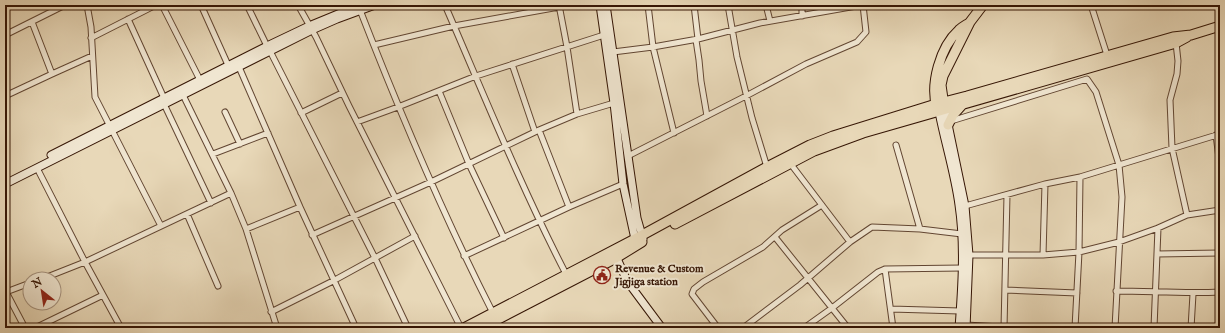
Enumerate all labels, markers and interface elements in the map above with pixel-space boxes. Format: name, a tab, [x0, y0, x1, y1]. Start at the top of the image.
place label: Revenue & Custom Jigjiga station	[613, 262, 704, 289]
public building icon: Revenue & Custom Jigjiga station	[592, 265, 612, 285]
north arrow	[22, 271, 62, 311]
text: N	[29, 275, 46, 292]

